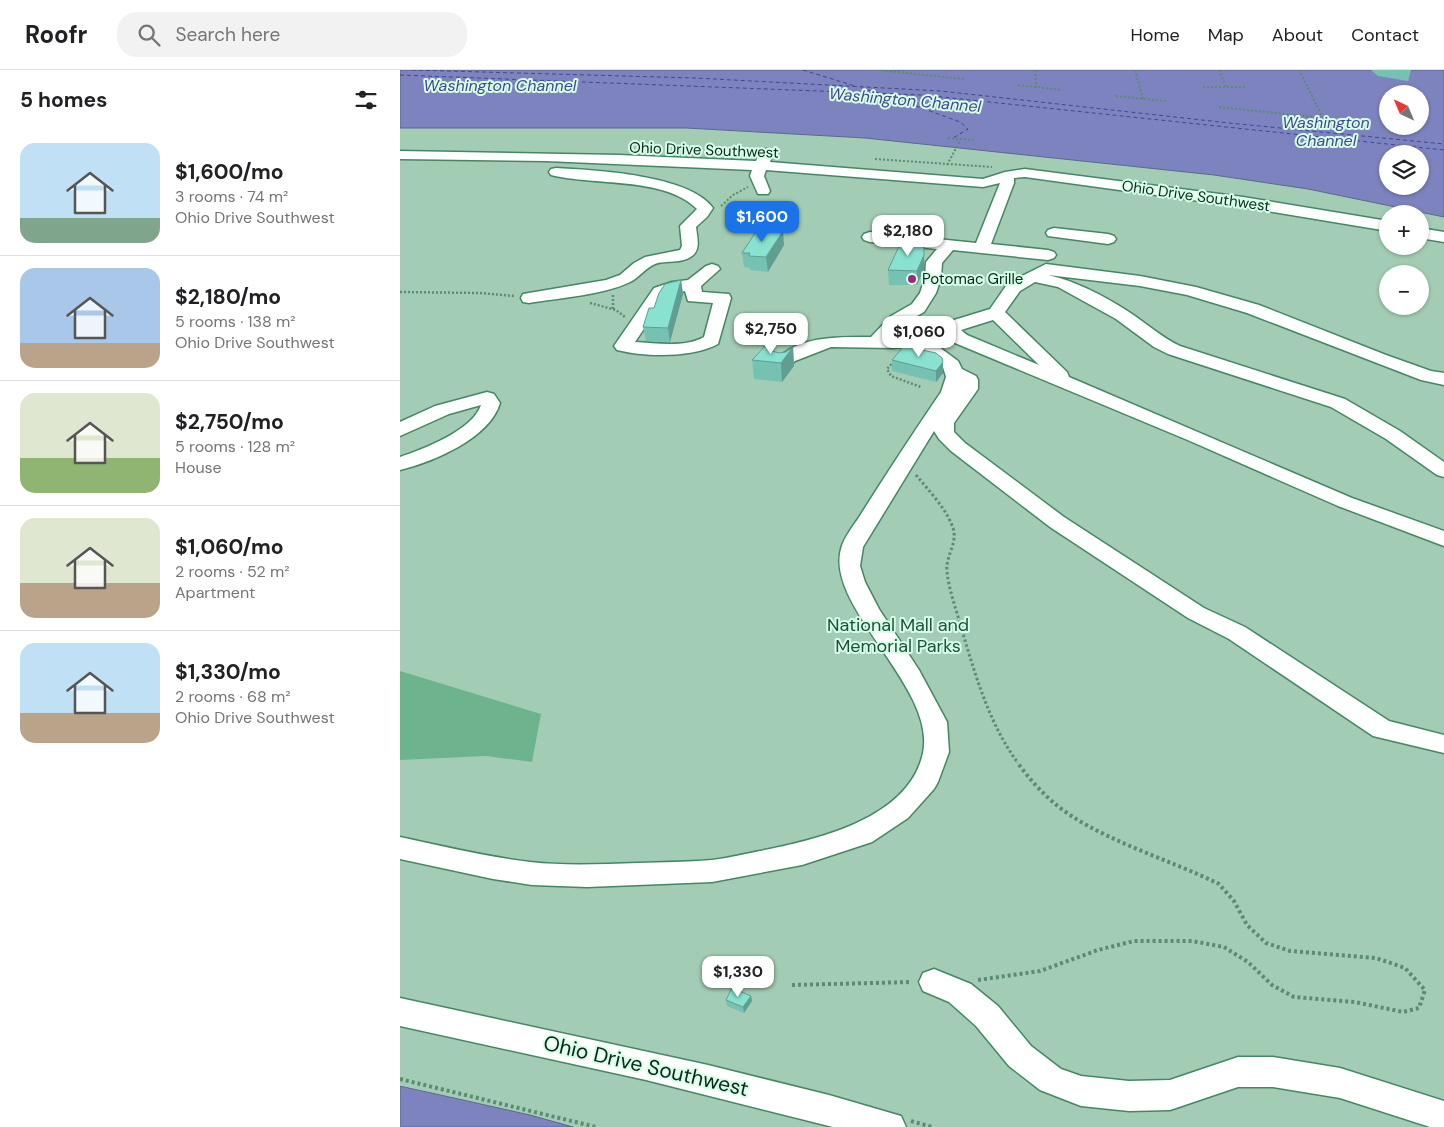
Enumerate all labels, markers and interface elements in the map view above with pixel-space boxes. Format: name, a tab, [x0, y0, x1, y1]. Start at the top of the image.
search box	[117, 12, 467, 57]
text: Roofr	[25, 19, 87, 50]
icon: search	[135, 21, 163, 49]
text: Search here	[175, 22, 280, 47]
text: Home	[1130, 23, 1180, 47]
text: Map	[1208, 23, 1244, 47]
text: About	[1272, 23, 1323, 47]
text: Contact	[1351, 23, 1419, 47]
water label: Washington Channel	[424, 75, 577, 96]
water label: Washington Channel	[828, 83, 982, 117]
north arrow	[1379, 85, 1429, 135]
map controls	[1379, 85, 1429, 315]
text: 5 homes	[20, 86, 107, 114]
icon: filters	[352, 86, 380, 114]
water label: Washington Channel	[1282, 112, 1370, 151]
street label: Ohio Drive Southwest	[629, 137, 779, 163]
button: layers	[1379, 145, 1429, 195]
text: $1,600/mo	[175, 158, 284, 186]
icon: home	[60, 163, 120, 223]
street label: Ohio Drive Southwest	[1120, 176, 1272, 216]
text: 3 rooms · 74 m²	[175, 186, 288, 207]
pin: $1,600	[721, 200, 803, 243]
button: +	[1379, 205, 1429, 255]
text: $1,600	[736, 206, 788, 227]
text: Ohio Drive Southwest	[175, 207, 335, 228]
pin: $2,180	[867, 214, 949, 257]
text: $2,180	[883, 220, 933, 241]
button: −	[1379, 265, 1429, 315]
place label: Potomac Grille	[922, 269, 1023, 289]
marker: Potomac Grille	[906, 273, 918, 285]
text: $2,180/mo	[175, 283, 281, 311]
icon: home	[60, 288, 120, 348]
text: 5 rooms · 138 m²	[175, 311, 296, 332]
pin: $2,750	[730, 312, 812, 355]
pin: $1,060	[878, 316, 960, 358]
text: $2,750	[745, 318, 797, 339]
text: $1,060	[893, 321, 945, 342]
text: Ohio Drive Southwest	[175, 332, 335, 353]
text: $2,750/mo	[175, 408, 284, 436]
icon: home	[60, 413, 120, 473]
text: 5 rooms · 128 m²	[175, 436, 295, 457]
text: House	[175, 457, 222, 478]
text: $1,060/mo	[175, 533, 284, 561]
icon: home	[60, 538, 120, 598]
text: 2 rooms · 52 m²	[175, 561, 290, 582]
text: Apartment	[175, 582, 255, 603]
park label: National Mall and Memorial Parks	[827, 613, 969, 658]
text: $1,330/mo	[175, 658, 281, 686]
icon: home	[60, 663, 120, 723]
text: 2 rooms · 68 m²	[175, 686, 291, 707]
text: Ohio Drive Southwest	[175, 707, 335, 728]
pin: $1,330	[697, 956, 779, 998]
text: $1,330	[713, 961, 763, 982]
street label: Ohio Drive Southwest	[541, 1029, 751, 1103]

